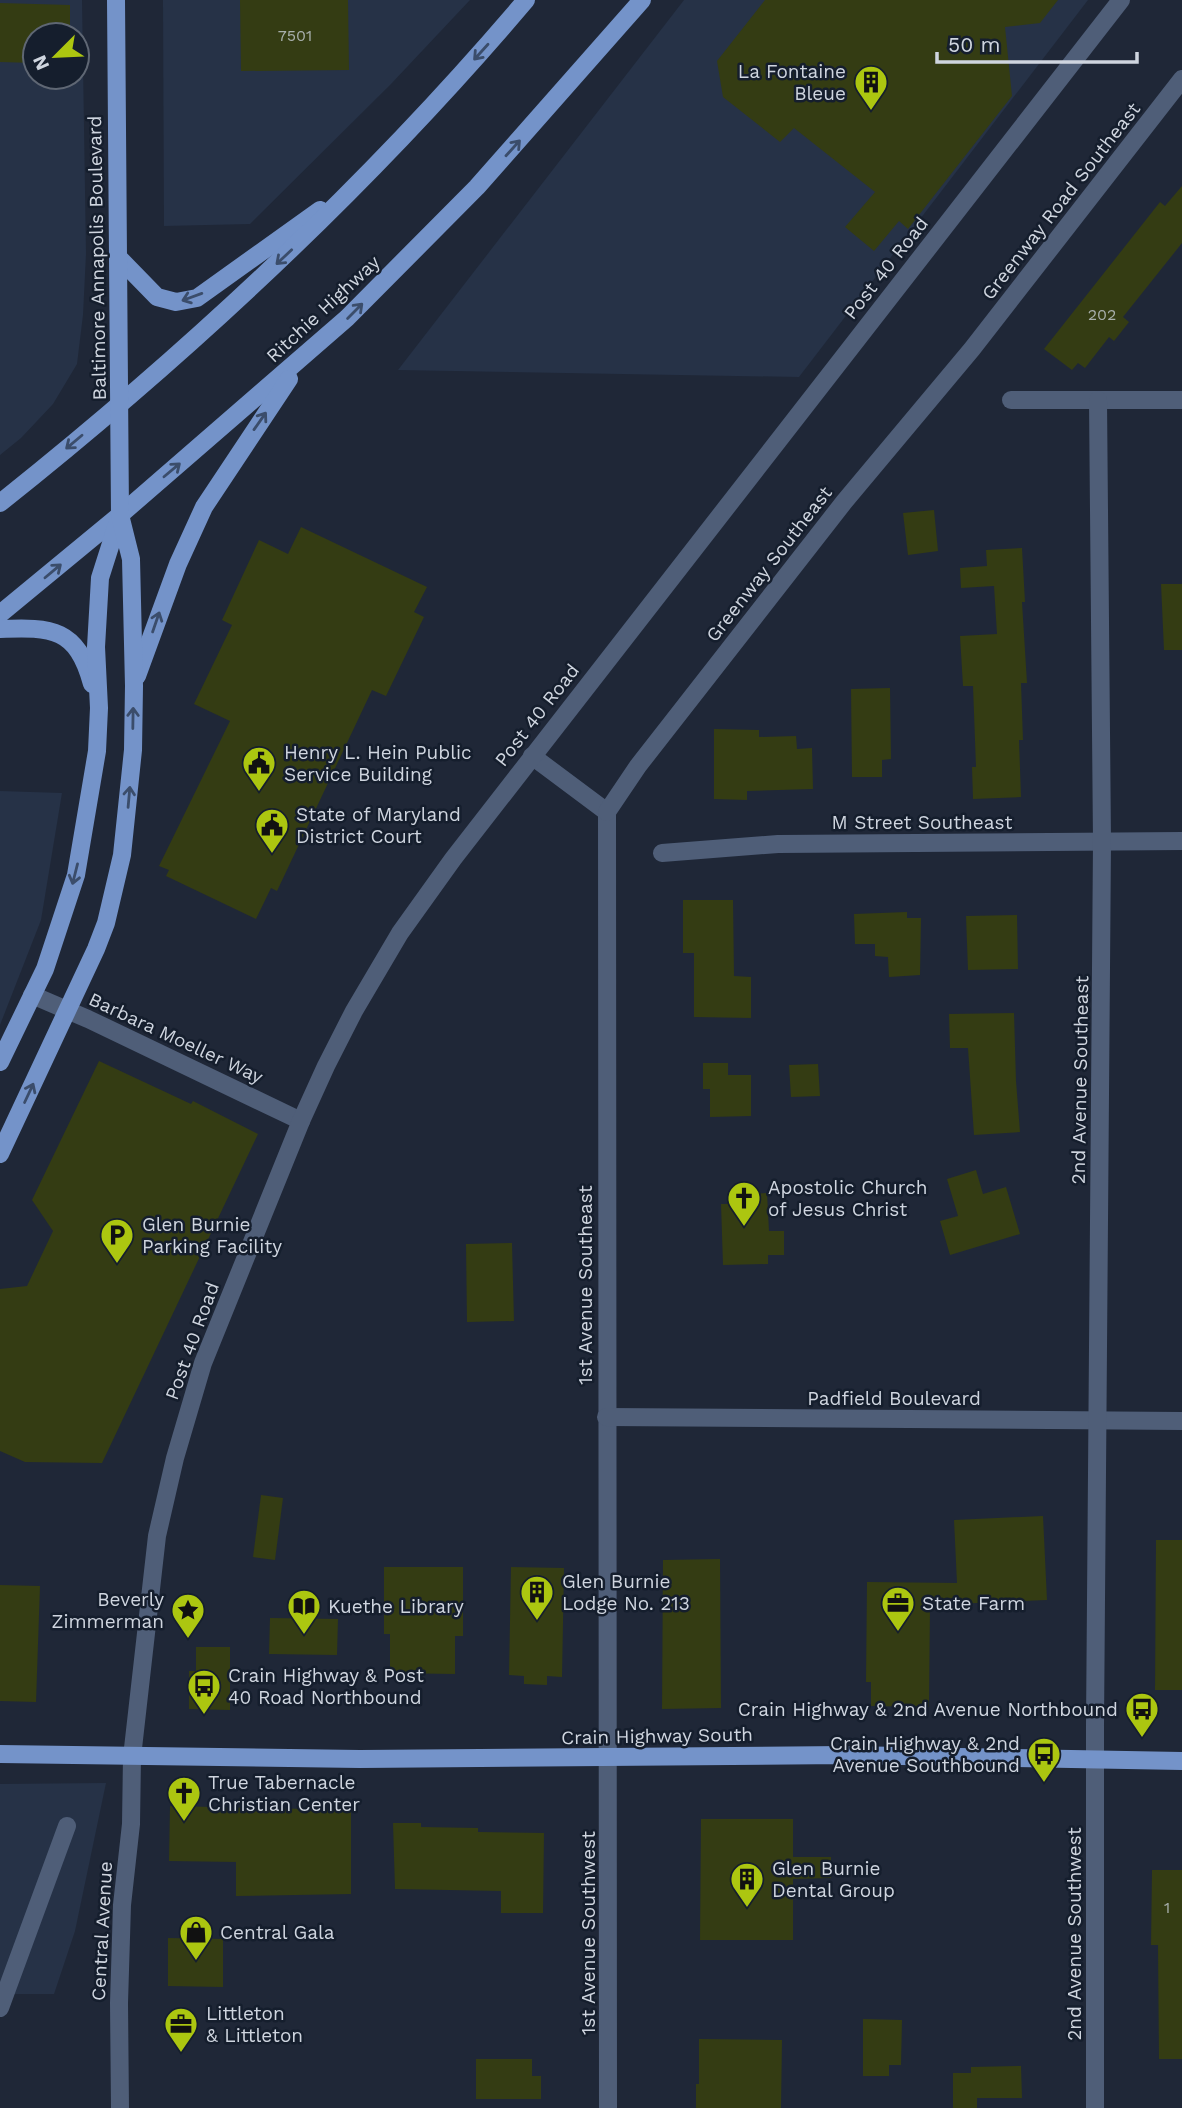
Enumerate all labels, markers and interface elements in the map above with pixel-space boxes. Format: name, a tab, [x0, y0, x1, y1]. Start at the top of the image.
north arrow	[21, 21, 91, 91]
scale bar	[937, 21, 1136, 65]
house number: 7501	[278, 26, 312, 45]
text: 50 m	[948, 32, 1000, 57]
one-way arrow	[473, 43, 489, 61]
text: N	[28, 52, 54, 74]
place label: La Fontaine Bleue	[738, 60, 846, 105]
building icon: La Fontaine Bleue	[852, 63, 890, 112]
street label: Greenway Road Southeast	[977, 98, 1145, 304]
street label: Baltimore Annapolis Boulevard	[83, 116, 111, 400]
one-way arrow	[505, 139, 521, 157]
street label: Post 40 Road	[839, 212, 933, 324]
one-way arrow	[276, 248, 293, 265]
street label: Ritchie Highway	[261, 250, 385, 367]
one-way arrow	[182, 292, 203, 304]
one-way arrow	[346, 303, 363, 320]
house number: 202	[1088, 305, 1116, 324]
one-way arrow	[253, 412, 267, 431]
one-way arrow	[65, 434, 83, 450]
one-way arrow	[162, 462, 180, 478]
street label: Greenway Southeast	[701, 482, 837, 646]
one-way arrow	[43, 563, 61, 578]
one-way arrow	[150, 611, 163, 633]
street label: Post 40 Road	[490, 659, 584, 771]
one-way arrow	[126, 707, 140, 730]
place label: Henry L. Hein Public Service Building	[284, 741, 472, 786]
public building icon: Henry L. Hein Public Service Building	[240, 744, 278, 793]
one-way arrow	[122, 786, 135, 809]
place label: State of Maryland District Court	[296, 803, 461, 848]
public building icon: State of Maryland District Court	[253, 806, 291, 855]
street label: M Street Southeast	[831, 811, 1013, 834]
one-way arrow	[68, 863, 81, 885]
street label: 2nd Avenue Southeast	[1067, 975, 1093, 1185]
street label: Barbara Moeller Way	[85, 987, 267, 1089]
one-way arrow	[23, 1083, 37, 1104]
place label: Apostolic Church of Jesus Christ	[768, 1176, 928, 1221]
church icon: Apostolic Church of Jesus Christ	[725, 1179, 763, 1228]
street label: 1st Avenue Southeast	[574, 1185, 597, 1385]
place label: Glen Burnie Parking Facility	[142, 1213, 282, 1258]
parking icon: Glen Burnie Parking Facility	[98, 1216, 136, 1265]
street label: Post 40 Road	[160, 1279, 224, 1403]
street label: Padfield Boulevard	[807, 1387, 981, 1410]
place label: Glen Burnie Lodge No. 213	[562, 1570, 690, 1615]
building icon: Glen Burnie Lodge No. 213	[518, 1573, 556, 1622]
office icon: State Farm	[879, 1584, 917, 1633]
library icon: Kuethe Library	[285, 1587, 323, 1636]
place label: Beverly Zimmerman	[51, 1588, 164, 1633]
place icon: Beverly Zimmerman	[169, 1591, 207, 1640]
place label: State Farm	[922, 1592, 1025, 1615]
place label: Kuethe Library	[328, 1595, 464, 1618]
place label: Crain Highway & Post 40 Road Northbound	[228, 1664, 424, 1709]
bus stop icon: Crain Highway & Post 40 Road Northbound	[185, 1667, 223, 1716]
bus stop icon: Crain Highway & 2nd Avenue Northbound	[1123, 1690, 1161, 1739]
place label: Crain Highway & 2nd Avenue Northbound	[738, 1698, 1118, 1721]
street label: Crain Highway South	[561, 1723, 753, 1749]
place label: Crain Highway & 2nd Avenue Southbound	[830, 1732, 1020, 1777]
bus stop icon: Crain Highway & 2nd Avenue Southbound	[1025, 1735, 1063, 1784]
place label: True Tabernacle Christian Center	[208, 1771, 360, 1816]
church icon: True Tabernacle Christian Center	[165, 1774, 203, 1823]
street label: 2nd Avenue Southwest	[1063, 1827, 1086, 2041]
street label: 1st Avenue Southwest	[577, 1831, 600, 2035]
place label: Glen Burnie Dental Group	[772, 1857, 895, 1902]
building icon: Glen Burnie Dental Group	[728, 1860, 766, 1909]
street label: Central Avenue	[87, 1861, 117, 2001]
house number: 1	[1164, 1898, 1170, 1917]
shop icon: Central Gala	[177, 1913, 215, 1962]
place label: Central Gala	[220, 1921, 335, 1944]
place label: Littleton & Littleton	[206, 2002, 303, 2047]
office icon: Littleton & Littleton	[162, 2005, 200, 2054]

